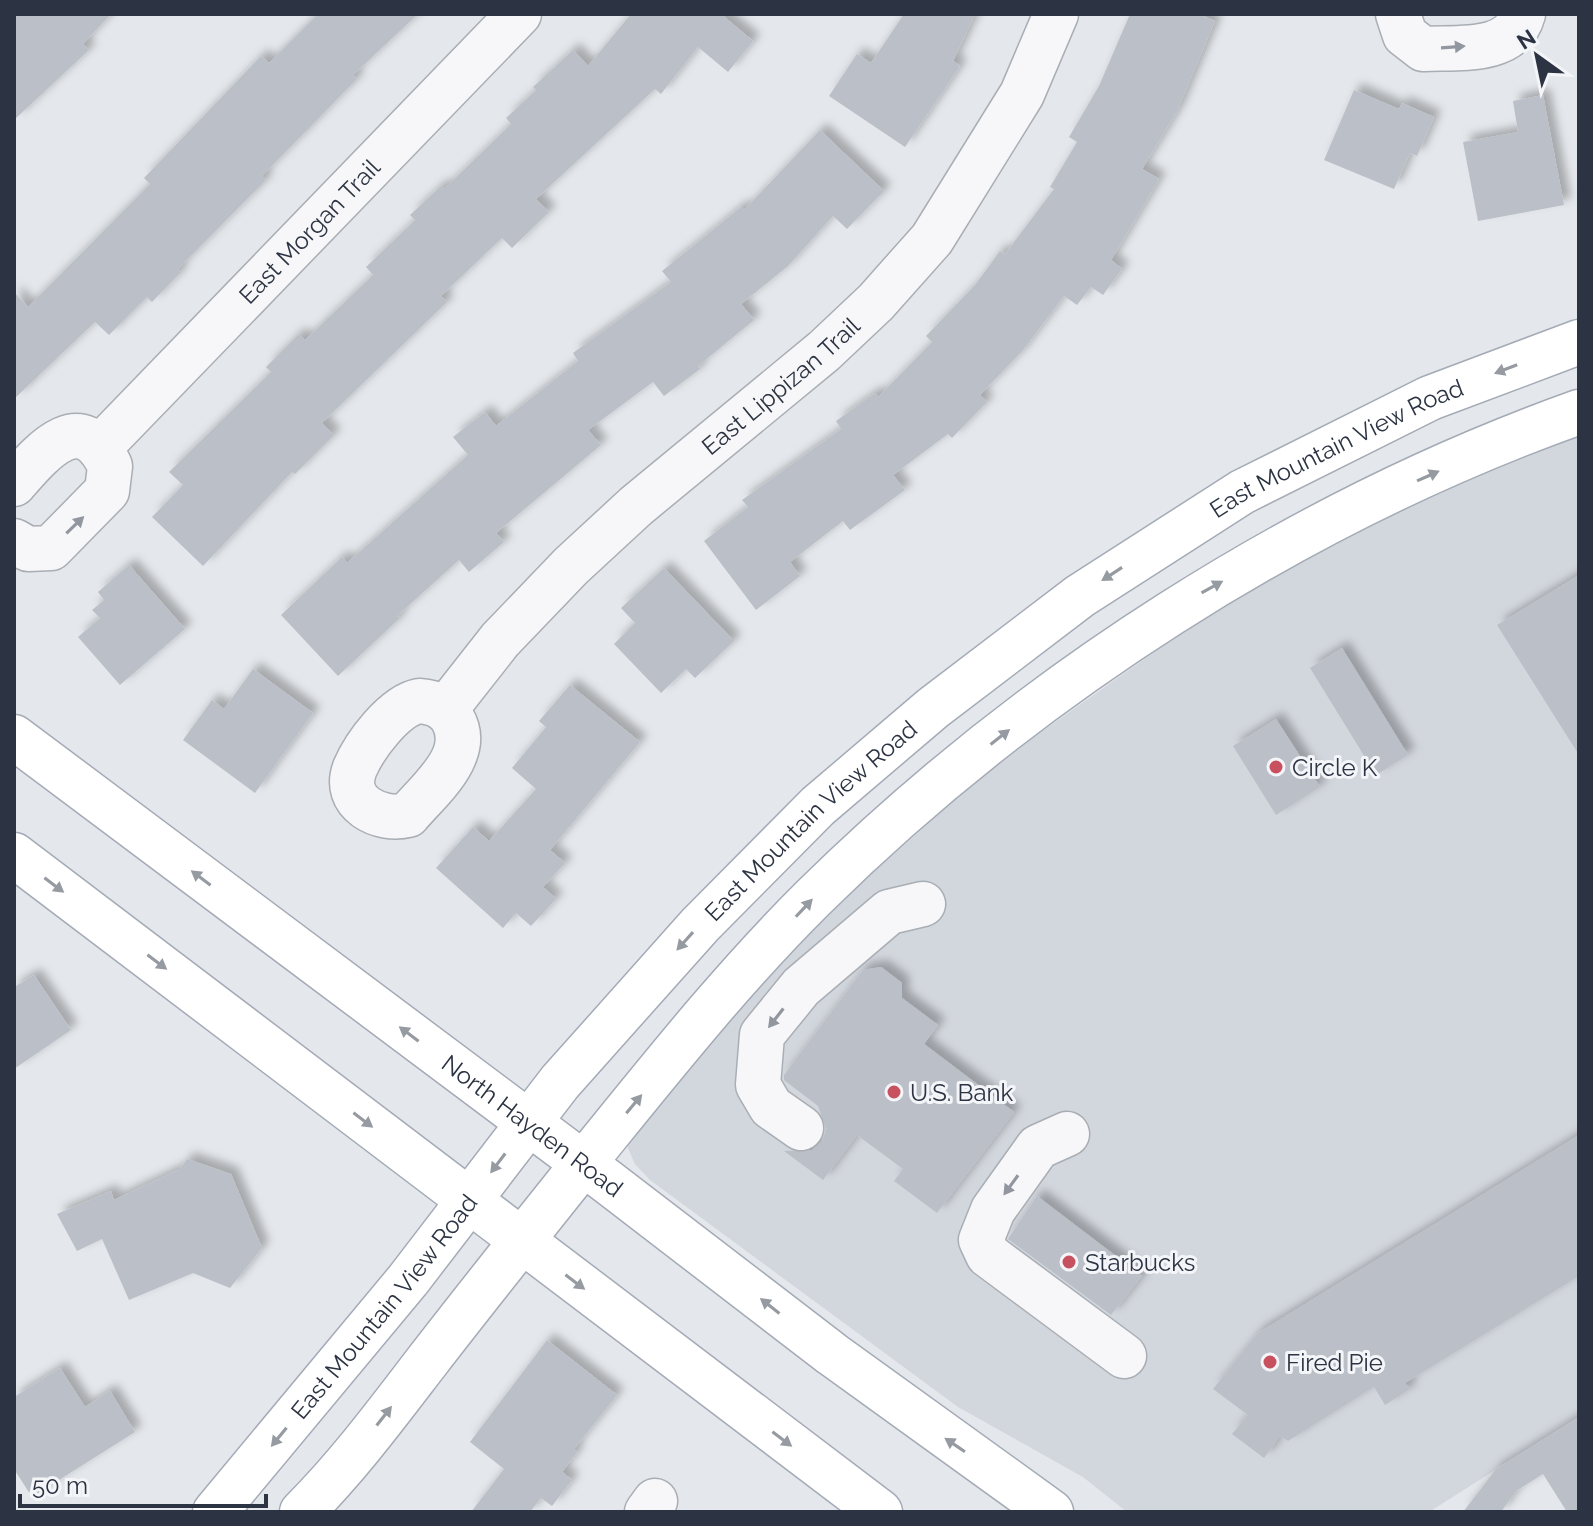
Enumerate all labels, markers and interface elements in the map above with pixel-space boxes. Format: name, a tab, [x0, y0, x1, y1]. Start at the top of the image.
north arrow	[1497, 16, 1577, 96]
text: N	[1512, 24, 1540, 55]
one-way arrow	[1441, 40, 1466, 53]
street label: East Morgan Trail	[233, 152, 386, 309]
street label: East Lippizan Trail	[696, 311, 866, 460]
one-way arrow	[1494, 364, 1518, 376]
street label: East Mountain View Road	[1204, 372, 1467, 524]
one-way arrow	[1416, 470, 1440, 483]
one-way arrow	[65, 517, 84, 535]
one-way arrow	[1101, 567, 1122, 582]
one-way arrow	[1201, 580, 1224, 594]
street label: East Mountain View Road	[698, 714, 922, 927]
one-way arrow	[990, 729, 1010, 745]
place label: Circle K	[1292, 753, 1378, 782]
marker: Circle K	[1267, 758, 1285, 776]
one-way arrow	[191, 870, 211, 886]
one-way arrow	[44, 876, 64, 892]
one-way arrow	[795, 898, 813, 917]
one-way arrow	[677, 932, 695, 951]
one-way arrow	[146, 954, 167, 970]
one-way arrow	[769, 1008, 785, 1028]
one-way arrow	[398, 1026, 419, 1042]
street label: North Hayden Road	[436, 1048, 629, 1203]
place label: U.S. Bank	[910, 1078, 1014, 1107]
marker: U.S. Bank	[885, 1083, 903, 1101]
one-way arrow	[625, 1094, 642, 1114]
one-way arrow	[353, 1111, 373, 1127]
one-way arrow	[490, 1152, 506, 1173]
one-way arrow	[1003, 1174, 1019, 1196]
street label: East Mountain View Road	[284, 1188, 483, 1425]
place label: Starbucks	[1085, 1248, 1195, 1277]
marker: Starbucks	[1060, 1253, 1078, 1271]
one-way arrow	[565, 1274, 585, 1290]
one-way arrow	[760, 1299, 780, 1315]
place label: Fired Pie	[1286, 1348, 1383, 1377]
marker: Fired Pie	[1261, 1353, 1279, 1371]
one-way arrow	[376, 1406, 392, 1426]
one-way arrow	[270, 1427, 287, 1448]
one-way arrow	[772, 1430, 793, 1446]
one-way arrow	[945, 1438, 966, 1453]
scale bar	[20, 1458, 266, 1508]
text: 50 m	[32, 1471, 88, 1500]

